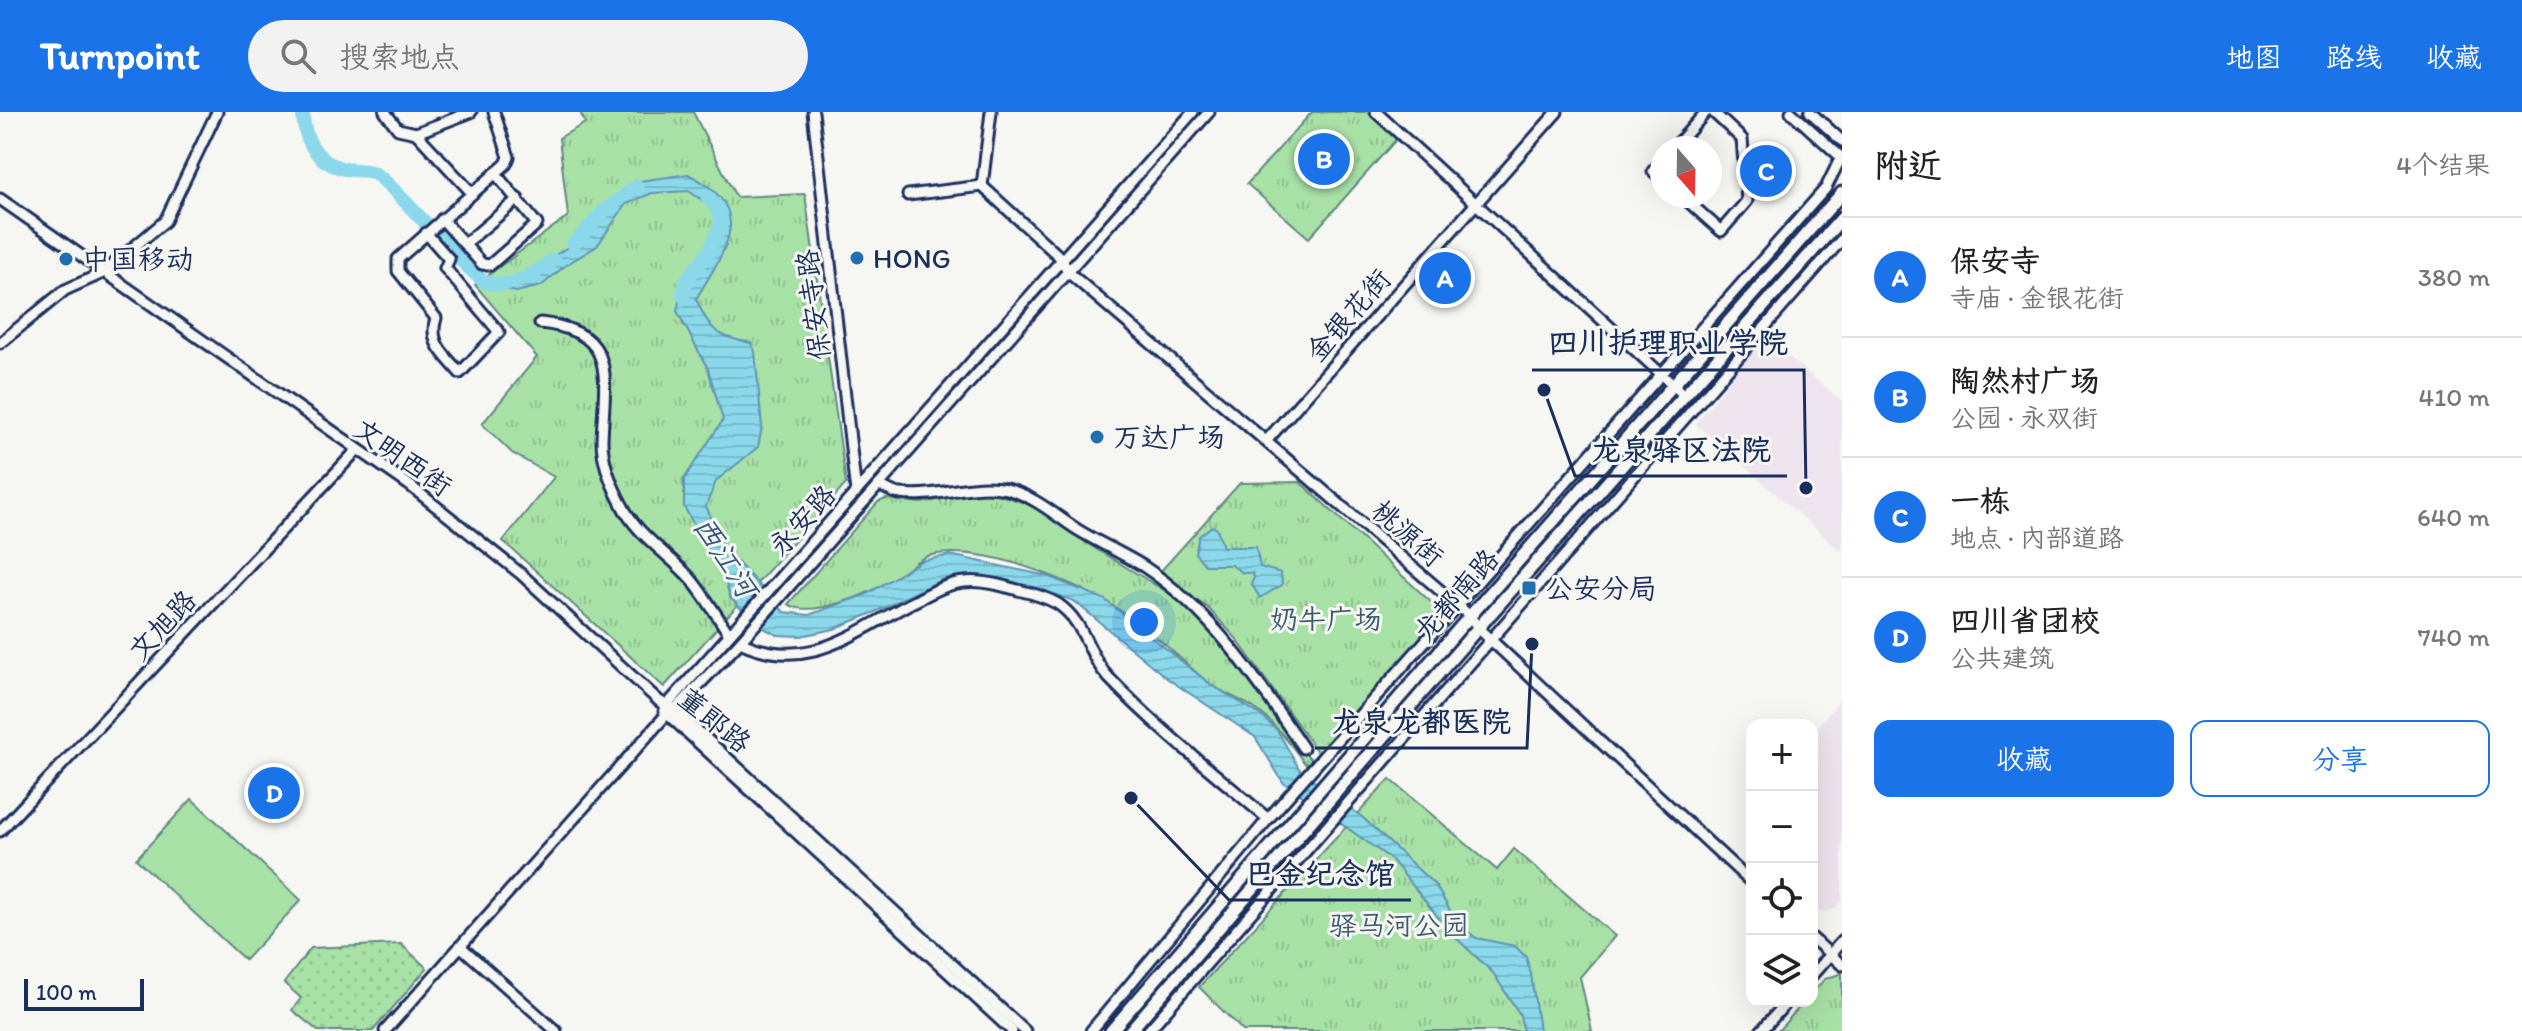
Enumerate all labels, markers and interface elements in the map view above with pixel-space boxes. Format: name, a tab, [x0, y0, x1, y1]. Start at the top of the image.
search box	[248, 20, 808, 92]
text: Turnpoint	[40, 33, 200, 79]
icon: search	[276, 34, 320, 78]
text: 搜索地点	[340, 38, 460, 75]
text: 地图	[2226, 40, 2282, 74]
text: 路线	[2326, 40, 2382, 74]
text: 收藏	[2426, 40, 2482, 74]
pin: B	[1298, 129, 1350, 189]
north arrow	[1650, 136, 1722, 208]
pin: C	[1740, 141, 1792, 201]
text: 附近	[1874, 145, 1942, 186]
text: 4个结果	[2396, 149, 2490, 181]
place label: HONG	[873, 241, 951, 275]
place label: 中国移动	[82, 242, 194, 276]
text: 保安寺	[1950, 242, 2040, 279]
street label: 保安寺路	[789, 247, 837, 363]
pin: A	[1419, 248, 1471, 308]
marker: HONG	[848, 249, 866, 267]
marker: 中国移动	[57, 250, 75, 268]
text: A	[1892, 261, 1908, 293]
text: 380 m	[2418, 261, 2490, 293]
street label: 金银花街	[1298, 262, 1398, 368]
text: 寺庙 · 金银花街	[1950, 282, 2124, 314]
callout: 四川护理职业学院	[1532, 316, 1804, 370]
text: 四川护理职业学院	[1548, 324, 1788, 361]
text: 陶然村广场	[1950, 362, 2100, 399]
text: B	[1892, 381, 1908, 413]
text: 410 m	[2419, 381, 2490, 413]
text: 公园 · 永双街	[1950, 402, 2098, 434]
street label: 文明西街	[347, 411, 459, 503]
place label: 万达广场	[1113, 420, 1225, 454]
callout: 龙泉驿区法院	[1575, 422, 1787, 476]
marker: 万达广场	[1088, 428, 1106, 446]
text: 龙泉驿区法院	[1591, 431, 1771, 468]
street label: 永安路	[761, 477, 843, 563]
text: 一栋	[1950, 482, 2010, 519]
street label: 桃源街	[1365, 493, 1451, 573]
text: C	[1892, 501, 1908, 533]
text: 640 m	[2417, 501, 2490, 533]
water label: 西江河	[685, 509, 768, 609]
text: 地点 · 内部道路	[1950, 522, 2124, 554]
street label: 龙都南路	[1406, 542, 1506, 648]
place label: 公安分局	[1545, 571, 1657, 605]
marker: 公安分局	[1520, 579, 1538, 597]
street label: 文旭路	[121, 583, 203, 667]
your location	[1124, 602, 1164, 642]
park label: 奶牛广场	[1270, 602, 1382, 636]
text: 四川省团校	[1950, 602, 2100, 639]
text: D	[1891, 621, 1909, 653]
text: 740 m	[2418, 621, 2490, 653]
text: 公共建筑	[1950, 642, 2054, 674]
street label: 董郞路	[672, 680, 758, 760]
callout: 龙泉龙都医院	[1315, 694, 1527, 748]
text: 龙泉龙都医院	[1331, 703, 1511, 740]
map controls	[1746, 719, 1818, 1007]
button: +	[1746, 719, 1818, 791]
button: 收藏	[1874, 720, 2174, 797]
button: 分享	[2190, 720, 2490, 797]
pin: D	[248, 763, 300, 823]
button: −	[1746, 791, 1818, 863]
callout: 巴金纪念馆	[1229, 846, 1411, 900]
text: 巴金纪念馆	[1245, 855, 1395, 892]
button: locate	[1746, 863, 1818, 935]
park label: 驿马河公园	[1329, 908, 1469, 942]
button: layers	[1746, 935, 1818, 1007]
scale bar	[24, 975, 144, 1011]
text: 100 m	[36, 979, 97, 1006]

